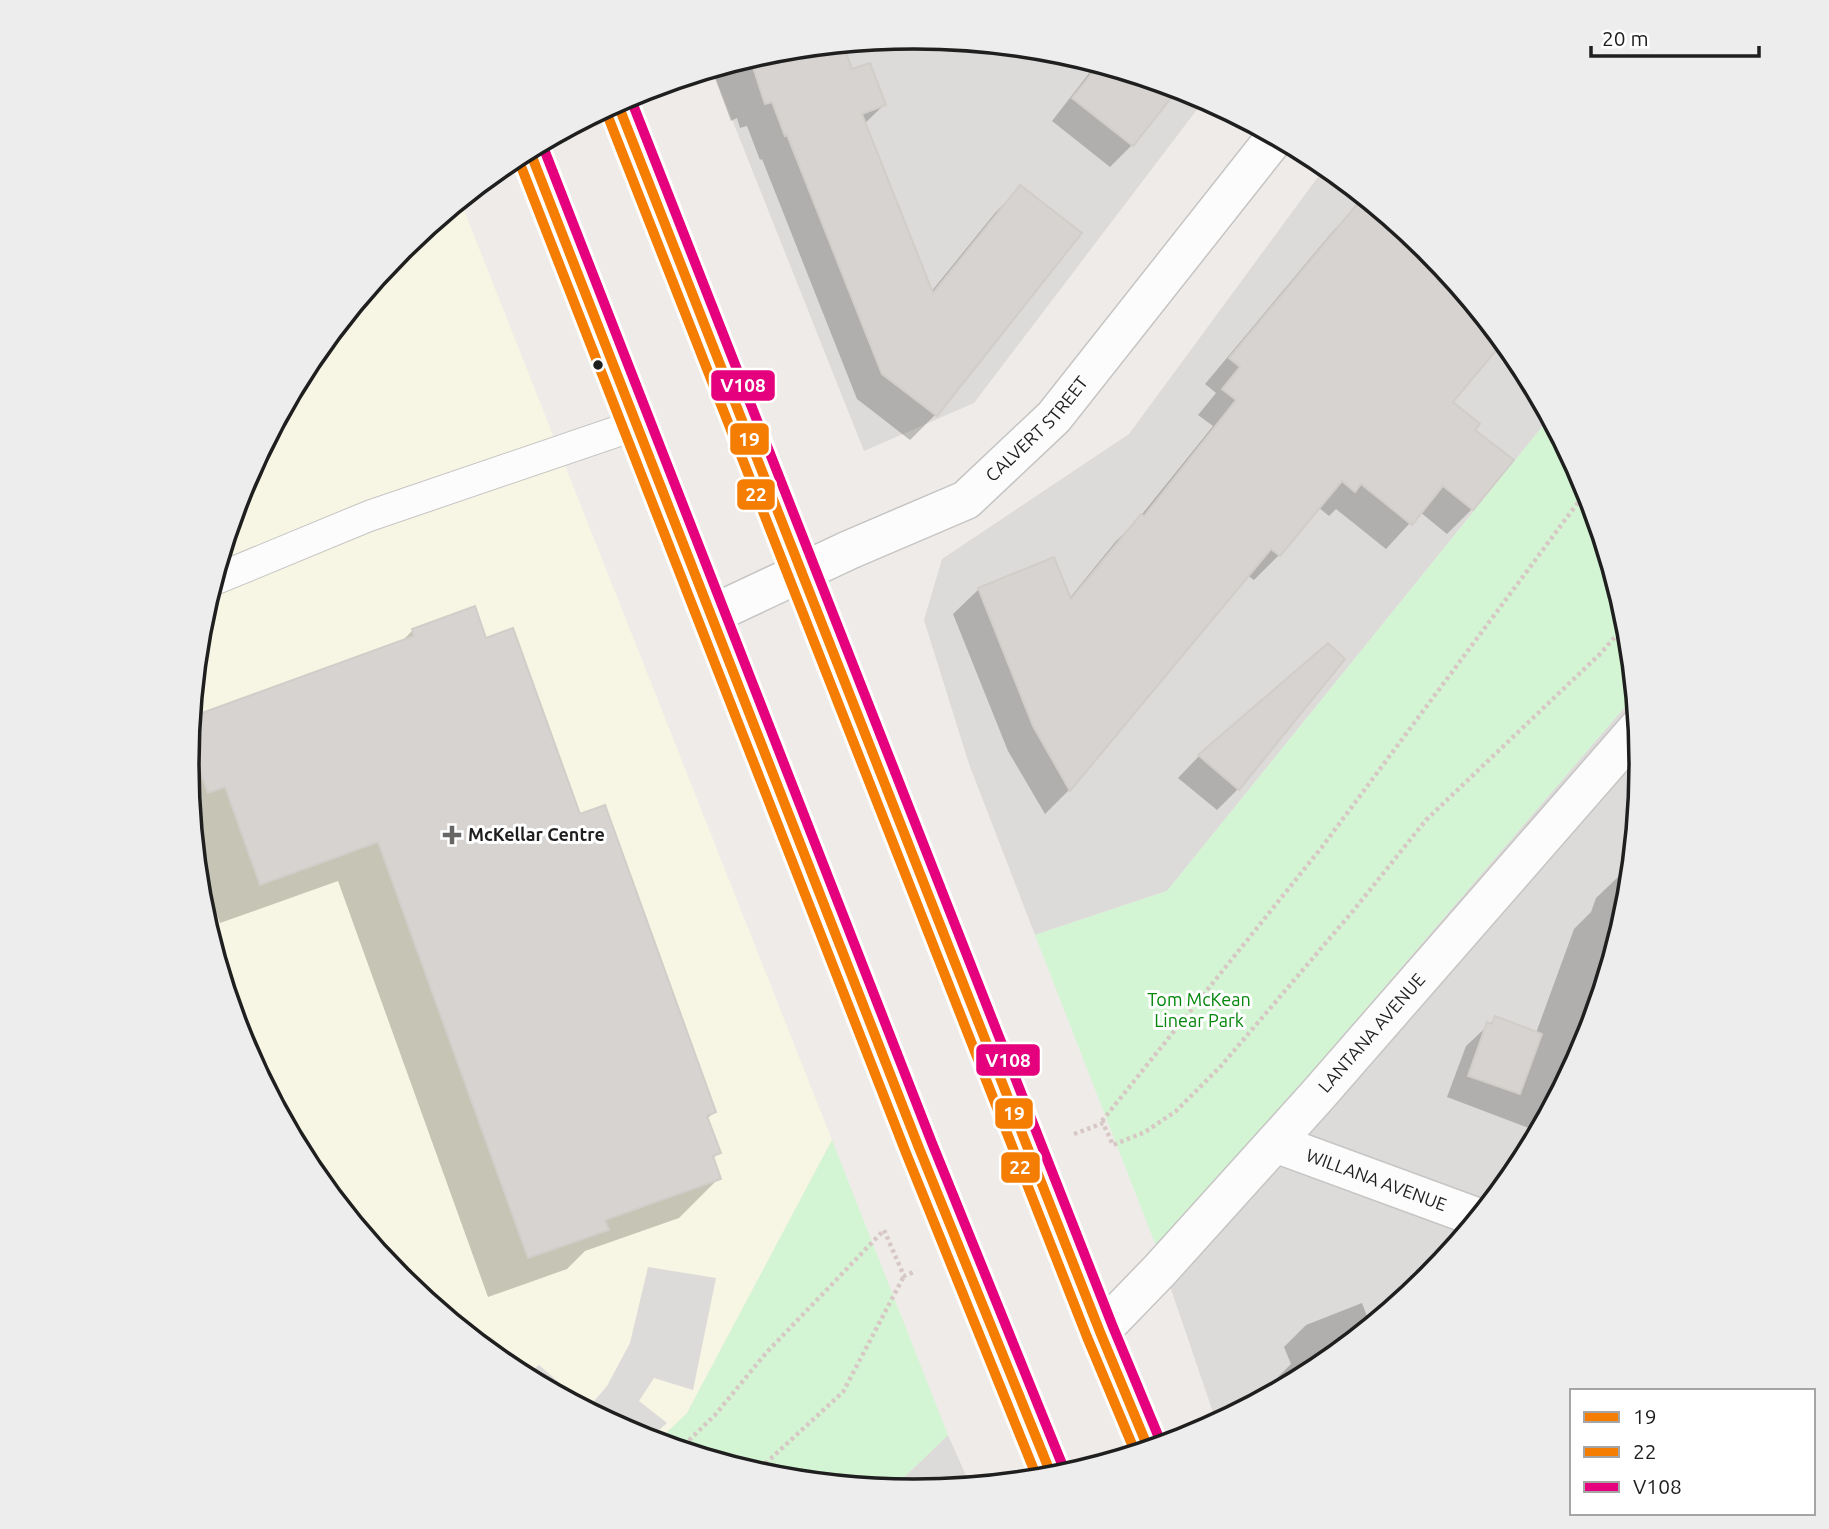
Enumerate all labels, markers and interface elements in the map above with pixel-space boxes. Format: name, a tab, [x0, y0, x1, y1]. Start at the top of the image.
scale bar	[1591, 14, 1759, 58]
text: 20 m	[1602, 26, 1649, 50]
unlabelled marker	[591, 358, 605, 372]
line badge: V108	[710, 369, 776, 402]
street label: CALVERT STREET	[981, 372, 1091, 485]
text: V108	[720, 374, 766, 396]
line badge: 19	[729, 422, 770, 456]
text: 19	[738, 428, 760, 450]
line badge: 22	[736, 478, 776, 511]
text: 22	[745, 483, 767, 505]
place label: McKellar Centre	[468, 824, 605, 844]
marker: McKellar Centre	[442, 825, 462, 845]
street label: LANTANA AVENUE	[1314, 969, 1428, 1096]
park label: Tom McKean Linear Park	[1147, 989, 1251, 1030]
line badge: V108	[975, 1043, 1041, 1077]
text: V108	[985, 1049, 1031, 1071]
line badge: 19	[994, 1097, 1034, 1130]
text: 19	[1003, 1102, 1025, 1124]
street label: WILLANA AVENUE	[1304, 1144, 1450, 1214]
line badge: 22	[1000, 1151, 1041, 1184]
text: 22	[1009, 1156, 1031, 1178]
legend	[1570, 1389, 1815, 1515]
text: 19	[1633, 1404, 1657, 1428]
text: 22	[1633, 1439, 1657, 1463]
text: V108	[1633, 1474, 1682, 1498]

